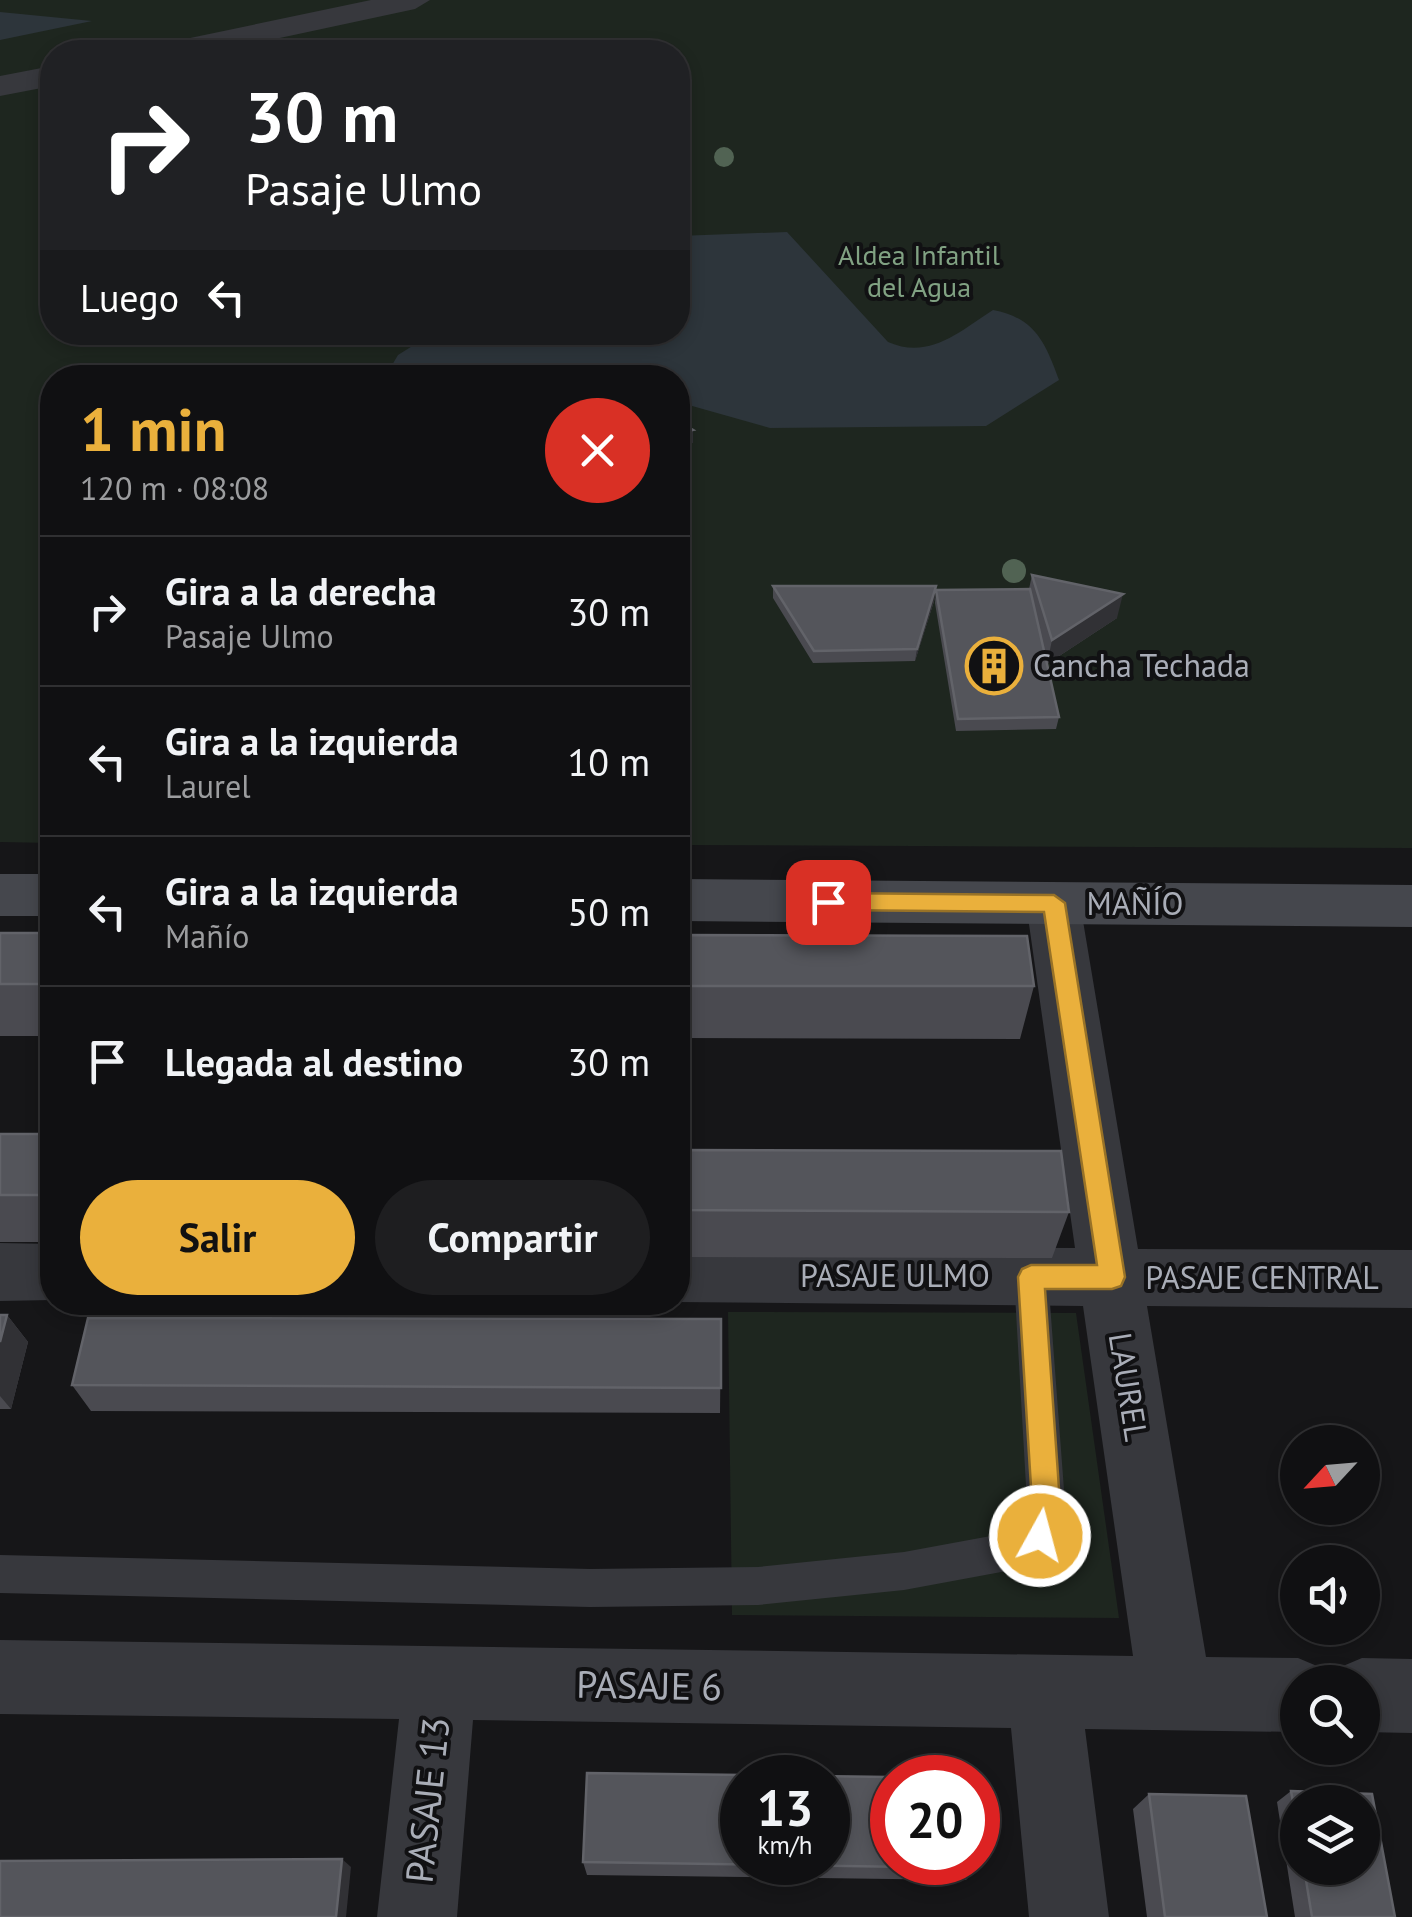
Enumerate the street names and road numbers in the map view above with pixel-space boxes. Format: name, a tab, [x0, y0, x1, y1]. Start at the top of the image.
street label: MAÑÍO	[1087, 882, 1183, 924]
street label: PASAJE ULMO	[800, 1254, 990, 1296]
street label: PASAJE CENTRAL	[1145, 1256, 1379, 1298]
street label: LAUREL	[1100, 1330, 1158, 1444]
street label: PASAJE 6	[576, 1659, 722, 1710]
street label: PASAJE 13	[393, 1714, 460, 1885]

